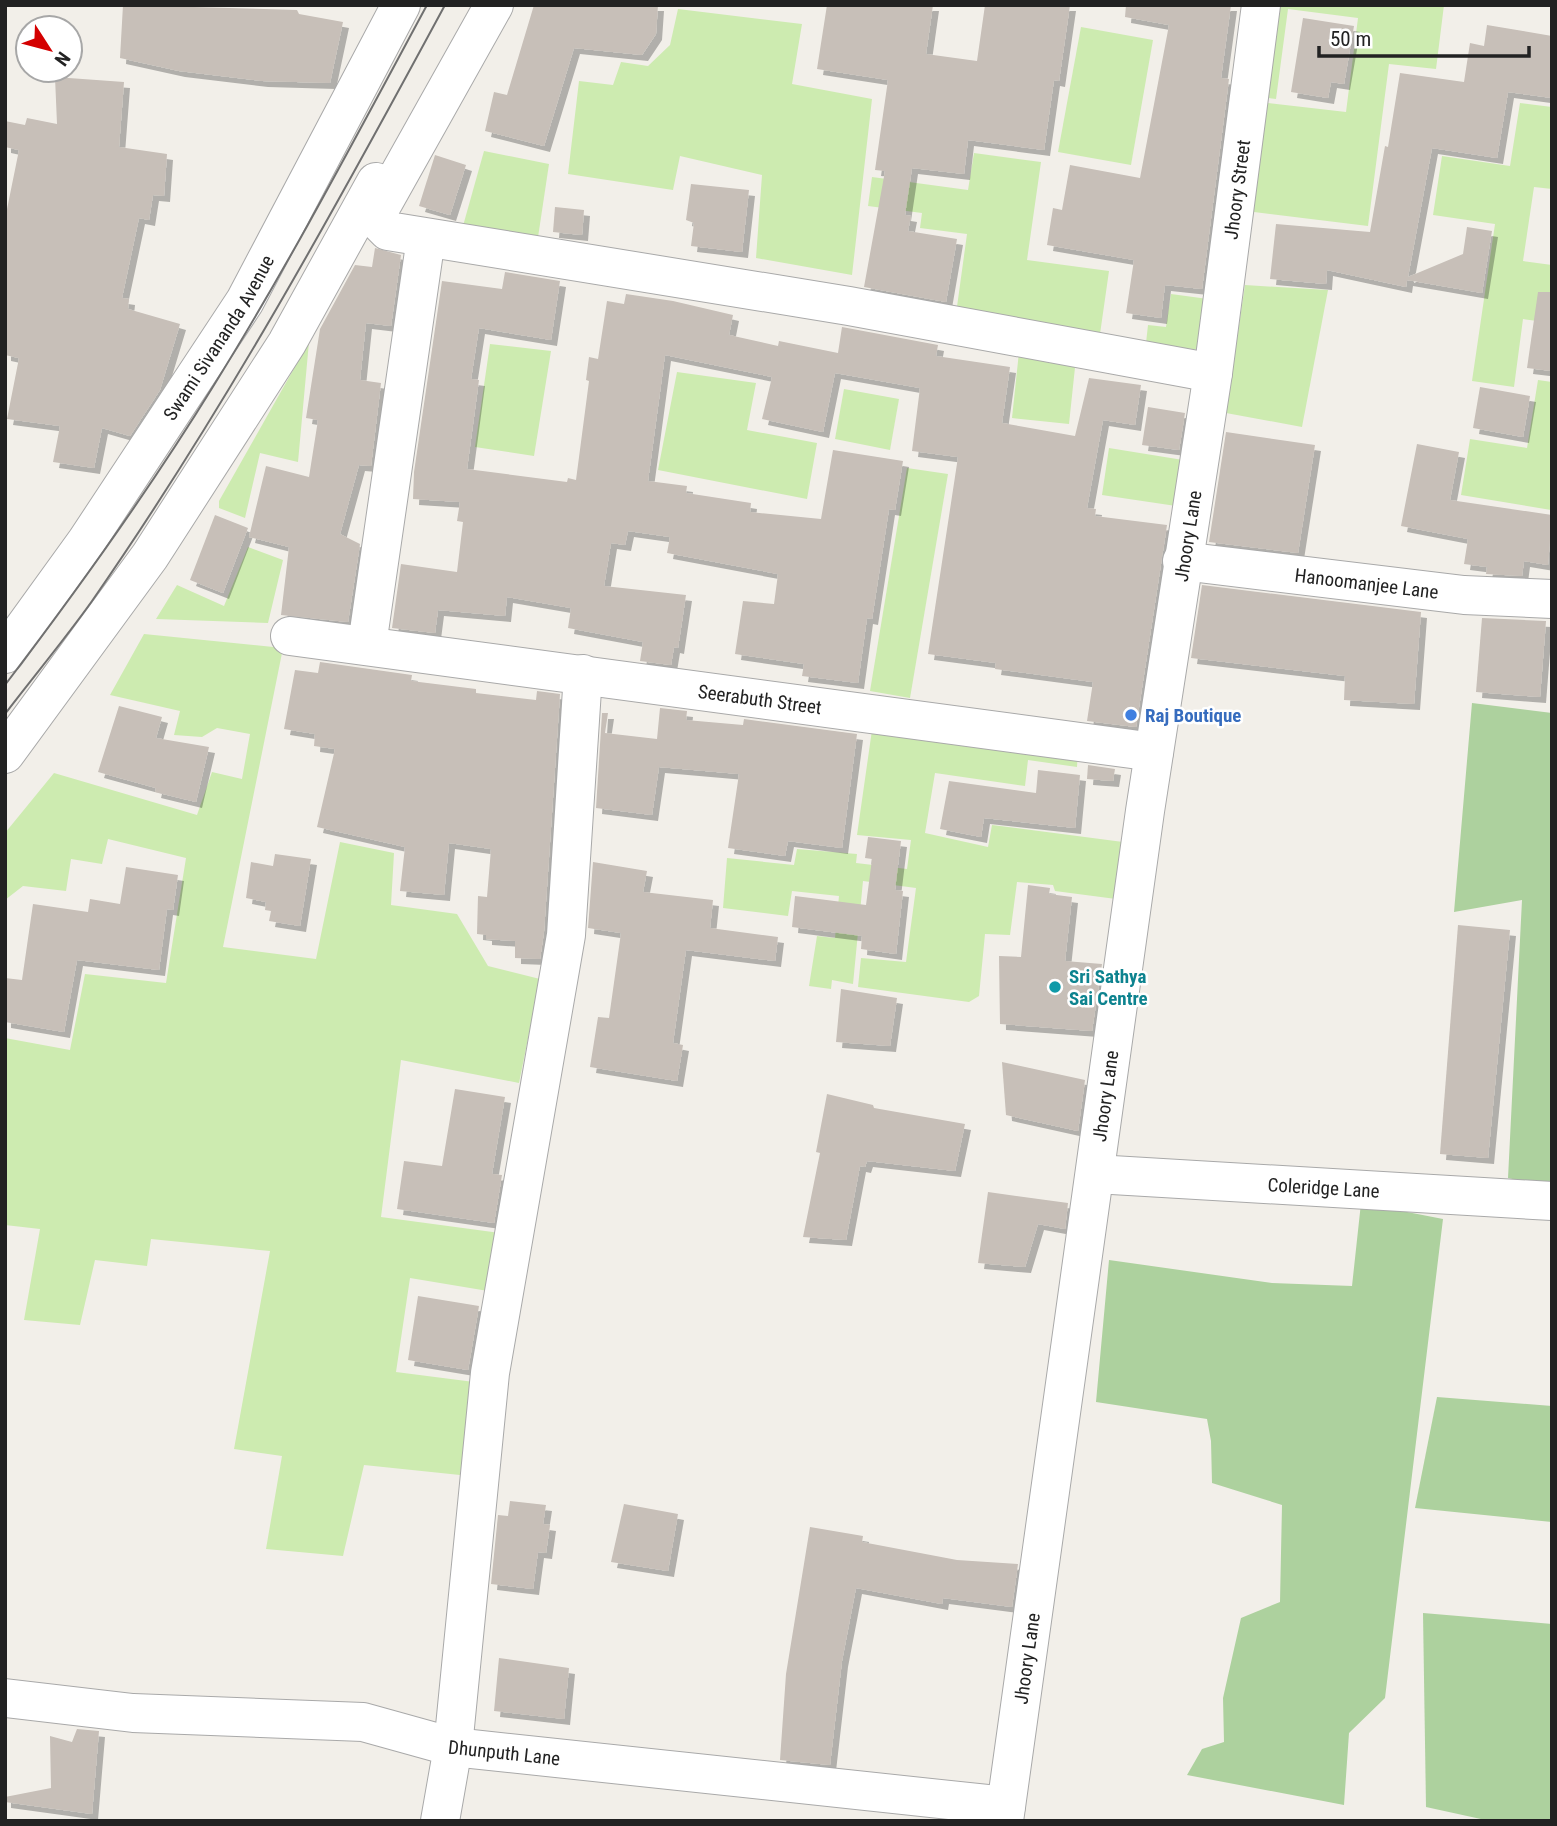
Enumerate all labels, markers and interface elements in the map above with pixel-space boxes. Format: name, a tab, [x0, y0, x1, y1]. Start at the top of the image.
north arrow	[14, 14, 84, 84]
scale bar	[1319, 14, 1529, 58]
text: 50 m	[1330, 27, 1371, 51]
text: N	[50, 47, 75, 70]
street label: Jhoory Street	[1220, 138, 1255, 241]
street label: Swami Sivananda Avenue	[159, 251, 279, 425]
street label: Jhoory Lane	[1170, 489, 1207, 583]
street label: Hanoomanjee Lane	[1293, 564, 1440, 604]
street label: Seerabuth Street	[696, 680, 823, 719]
place label: Raj Boutique	[1145, 704, 1241, 727]
marker: Raj Boutique	[1123, 707, 1139, 723]
place label: Sri Sathya Sai Centre	[1069, 965, 1148, 1010]
marker: Sri Sathya Sai Centre	[1047, 979, 1063, 995]
street label: Jhoory Lane	[1088, 1049, 1123, 1143]
street label: Coleridge Lane	[1267, 1173, 1380, 1203]
street label: Jhoory Lane	[1009, 1611, 1045, 1706]
street label: Dhunputh Lane	[447, 1736, 561, 1770]

